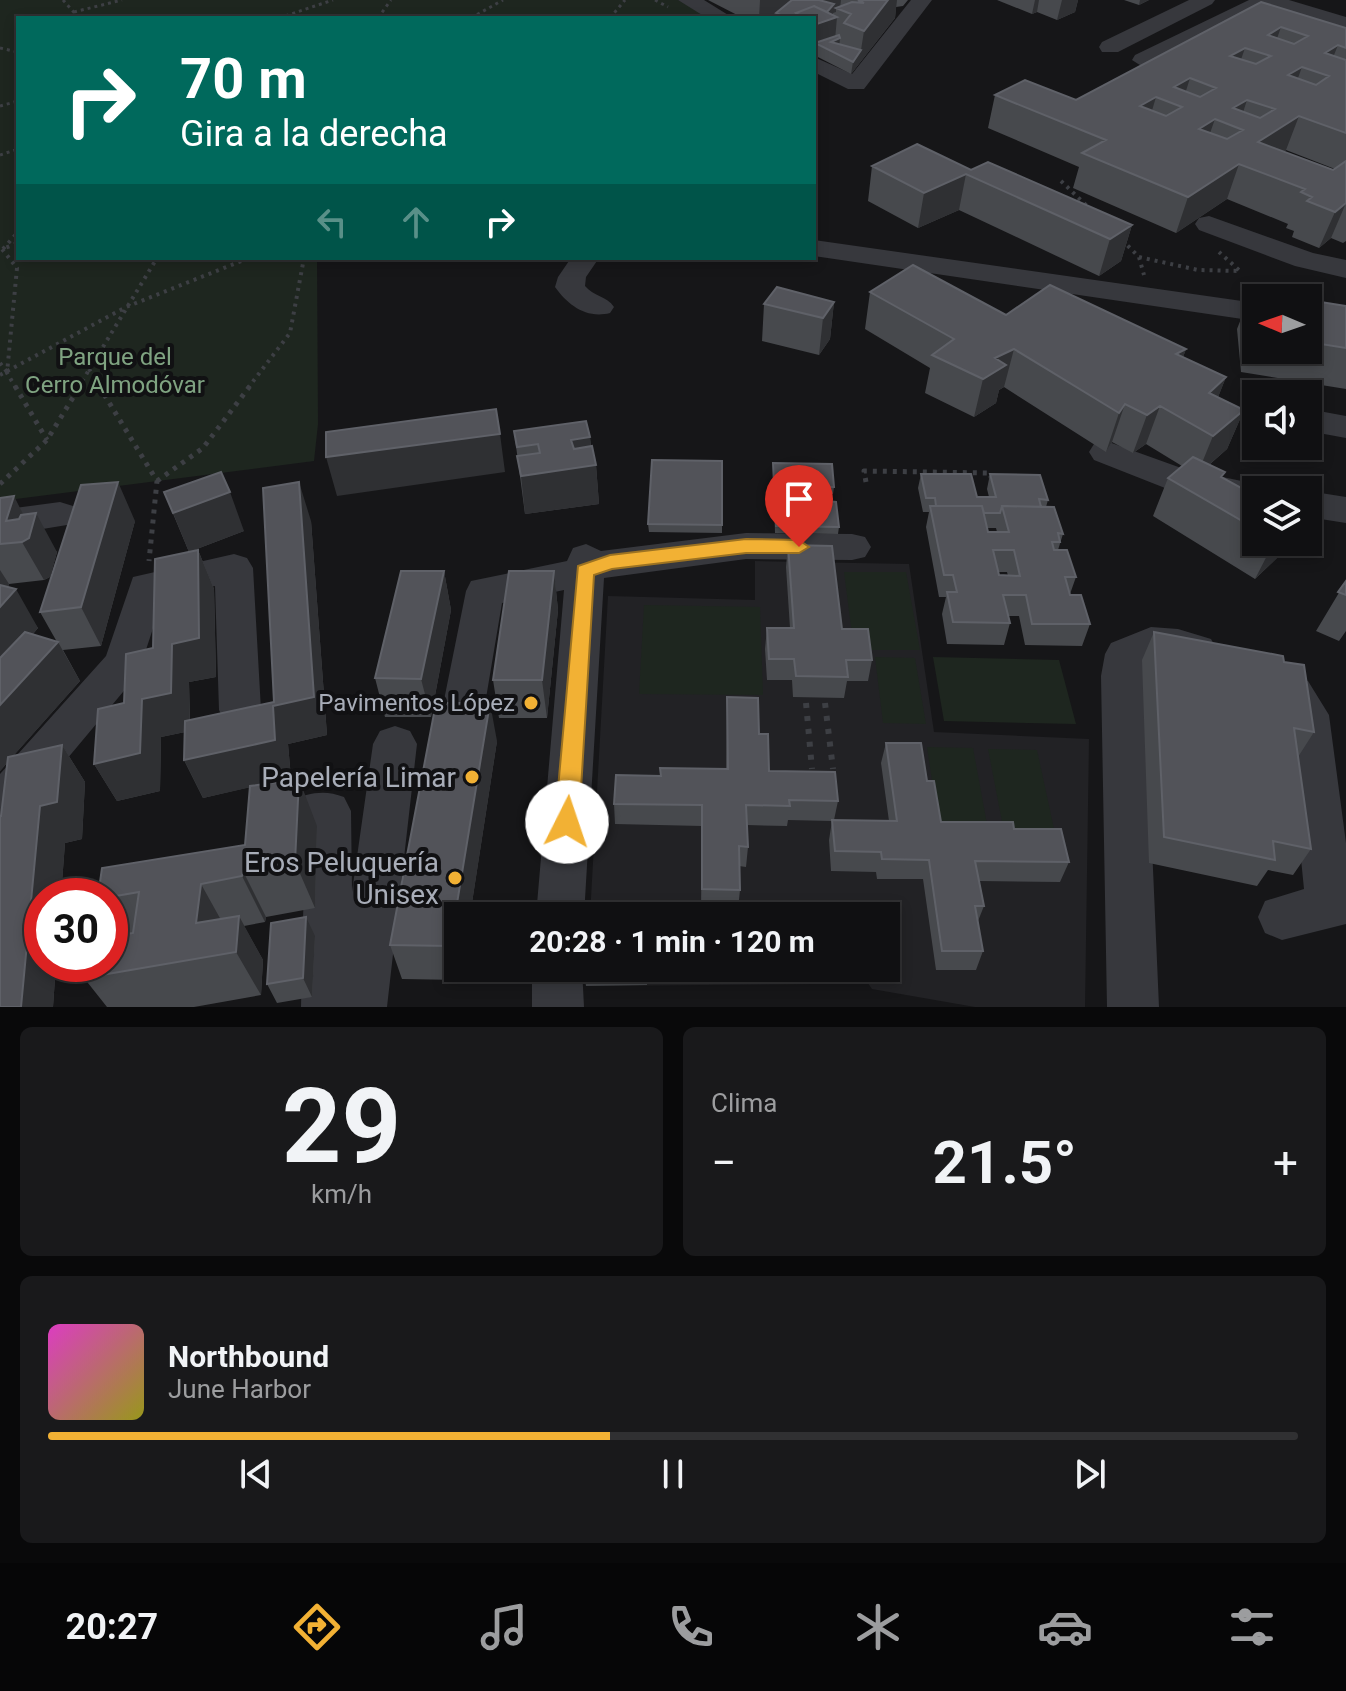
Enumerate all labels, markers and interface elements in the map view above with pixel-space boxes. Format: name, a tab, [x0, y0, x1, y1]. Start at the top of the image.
text: 70 m	[180, 46, 307, 112]
icon: right	[48, 48, 152, 152]
text: Gira a la derecha	[180, 113, 448, 155]
icon: left	[310, 200, 354, 244]
icon: ahead	[394, 200, 438, 244]
icon: right	[478, 200, 522, 244]
north arrow	[1242, 284, 1322, 364]
map controls	[1242, 284, 1322, 556]
park label: Parque del Cerro Almodóvar	[25, 343, 205, 399]
button: sound	[1242, 380, 1322, 460]
pin	[765, 465, 833, 547]
button: layers	[1242, 476, 1322, 556]
icon: arrive	[777, 477, 821, 521]
place label: Pavimentos López	[318, 689, 515, 717]
marker: Pavimentos López	[522, 694, 540, 712]
place label: Papelería Limar	[261, 761, 457, 794]
marker: Papelería Limar	[463, 768, 481, 786]
position arrow	[525, 780, 609, 864]
place label: Eros Peluquería Unisex	[244, 846, 439, 911]
marker: Eros Peluquería Unisex	[446, 869, 464, 887]
speed limit sign: 30	[24, 878, 128, 982]
text: 20:28 · 1 min · 120 m	[529, 924, 815, 959]
text: 29	[282, 1066, 401, 1187]
text: Clima	[711, 1088, 778, 1118]
text: 21.5°	[933, 1127, 1077, 1198]
text: −	[711, 1137, 736, 1189]
text: +	[1273, 1137, 1298, 1189]
text: km/h	[311, 1179, 372, 1209]
text: Northbound	[168, 1339, 329, 1374]
text: June Harbor	[168, 1374, 311, 1404]
icon: previous	[234, 1452, 278, 1496]
icon: pause	[651, 1452, 695, 1496]
icon: next	[1068, 1452, 1112, 1496]
icon: directions	[289, 1599, 345, 1655]
icon: music	[476, 1599, 532, 1655]
icon: phone	[663, 1599, 719, 1655]
icon: climate	[850, 1599, 906, 1655]
icon: car	[1037, 1599, 1093, 1655]
icon: filters	[1224, 1599, 1280, 1655]
text: 20:27	[66, 1606, 158, 1648]

